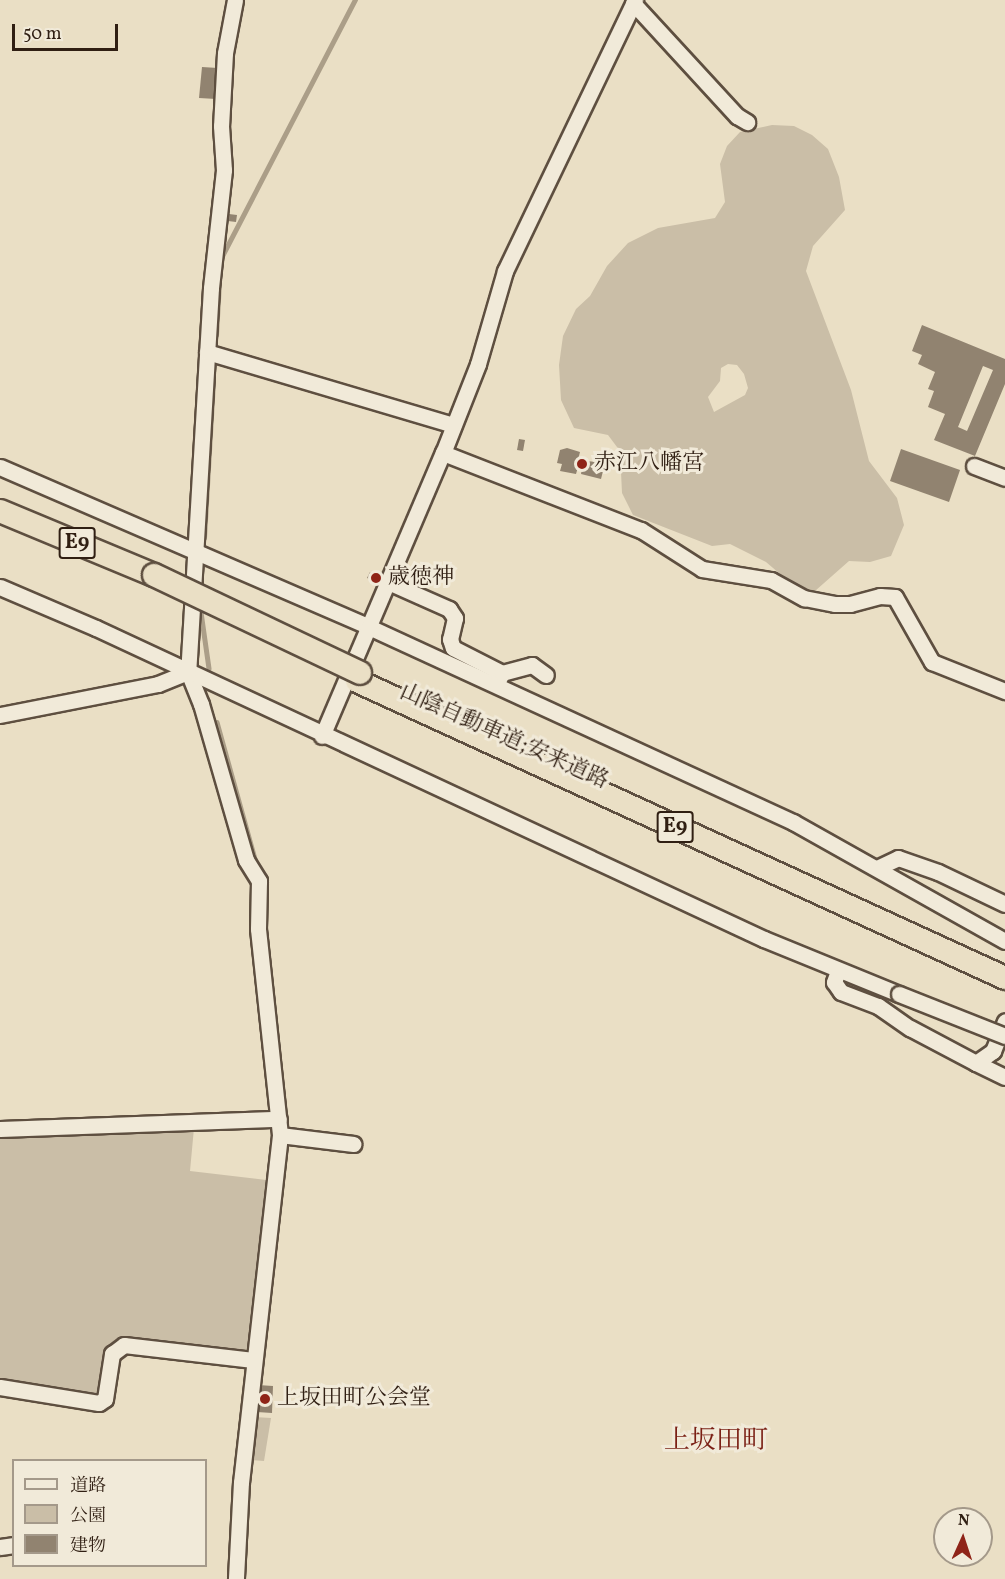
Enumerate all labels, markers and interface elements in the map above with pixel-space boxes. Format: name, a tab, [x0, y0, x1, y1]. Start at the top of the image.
scale bar	[15, 12, 122, 50]
text: 50 m	[23, 22, 62, 47]
place label: 赤江八幡宮	[594, 451, 704, 477]
marker: 赤江八幡宮	[575, 457, 589, 471]
road number: E9	[58, 525, 97, 561]
place label: 歳徳神	[388, 565, 454, 591]
marker: 歳徳神	[369, 571, 383, 585]
street label: 山陰自動車道;安来道路	[396, 679, 612, 795]
road number: E9	[656, 809, 694, 845]
place label: 上坂田町公会堂	[277, 1386, 431, 1412]
marker: 上坂田町公会堂	[258, 1392, 272, 1406]
district label: 上坂田町	[664, 1426, 768, 1458]
legend	[12, 1459, 207, 1567]
text: 道路	[70, 1474, 106, 1499]
text: 公園	[70, 1504, 106, 1529]
north arrow	[933, 1507, 993, 1567]
text: N	[957, 1510, 970, 1532]
text: 建物	[70, 1534, 106, 1559]

